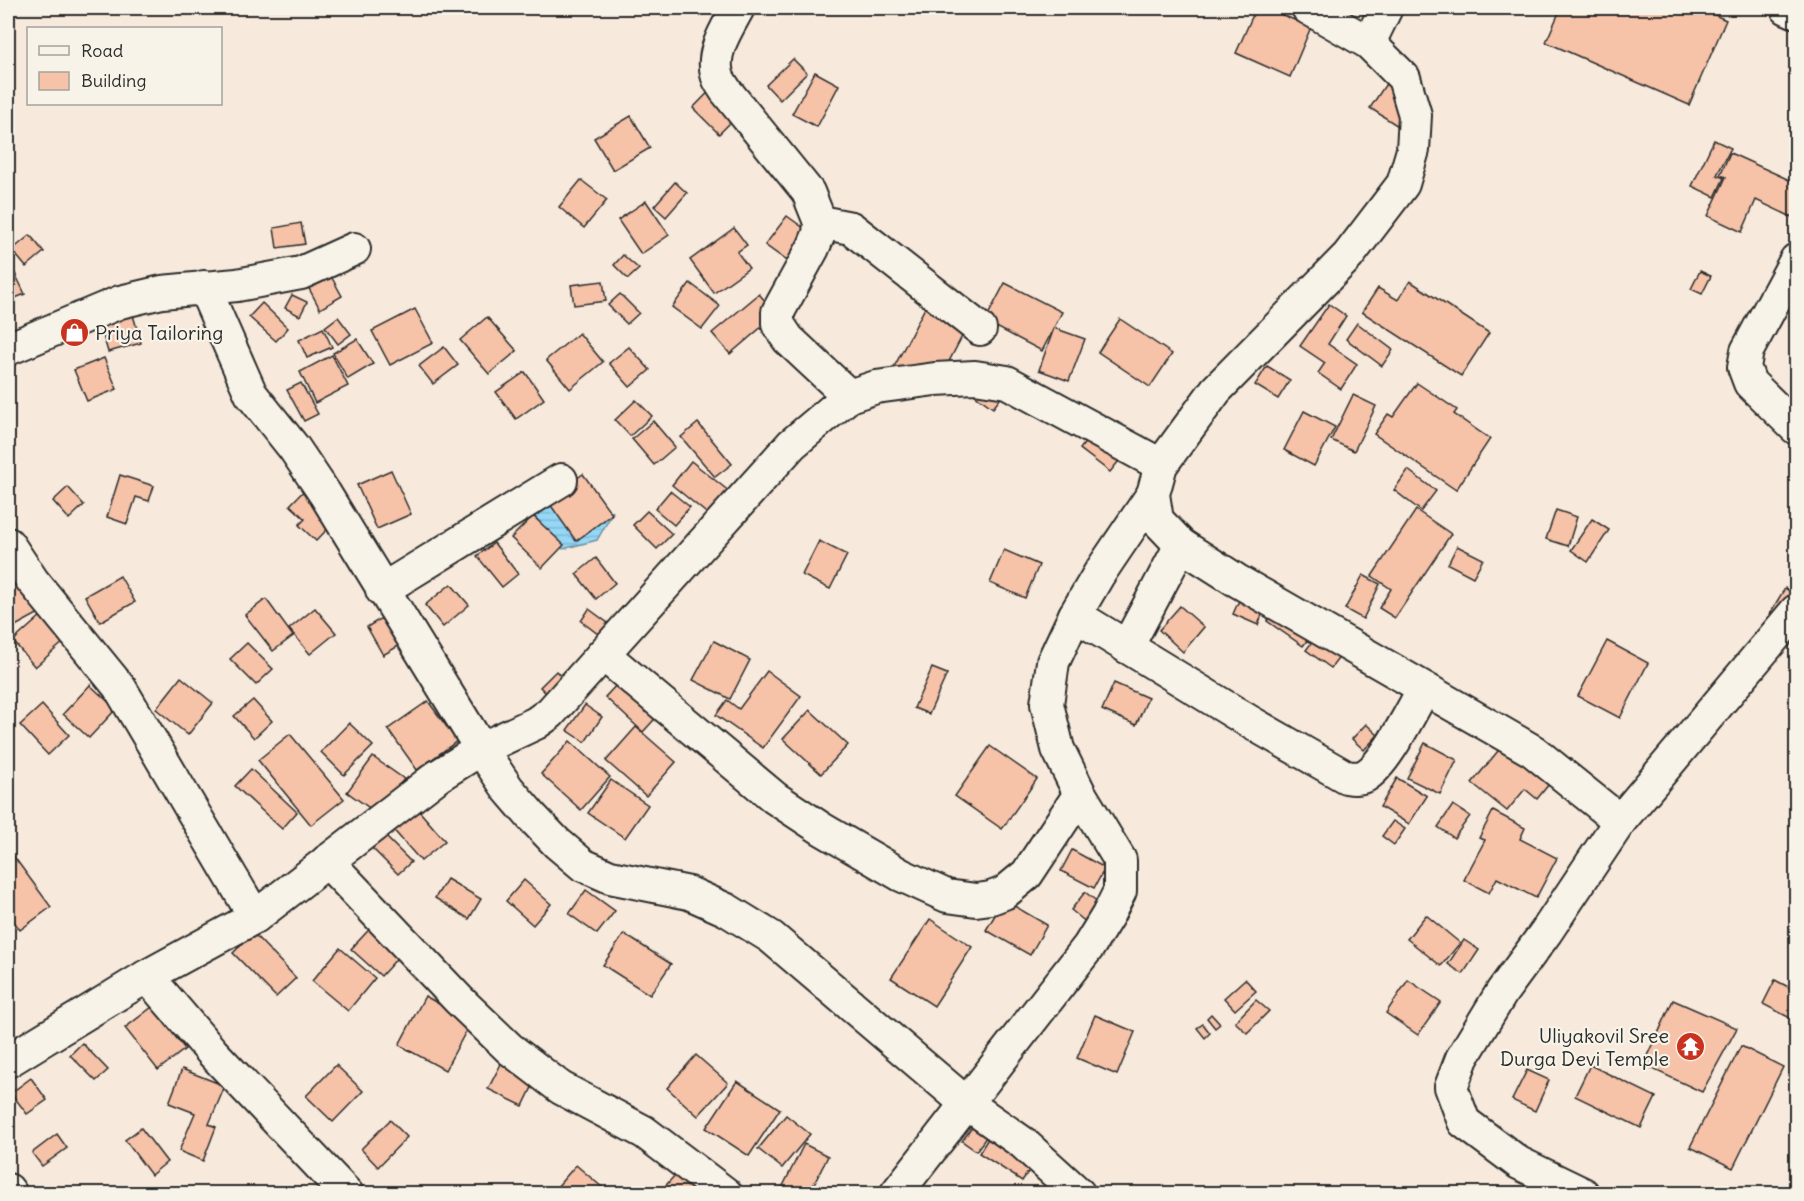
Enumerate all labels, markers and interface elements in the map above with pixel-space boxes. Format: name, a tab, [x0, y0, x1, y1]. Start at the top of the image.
legend	[27, 27, 222, 105]
text: Road	[81, 39, 124, 62]
text: Building	[81, 69, 146, 92]
shop icon: Priya Tailoring	[58, 317, 90, 349]
place label: Priya Tailoring	[95, 320, 223, 345]
place label: Uliyakovil Sree Durga Devi Temple	[1500, 1023, 1669, 1071]
temple icon: Uliyakovil Sree Durga Devi Temple	[1674, 1031, 1706, 1063]

